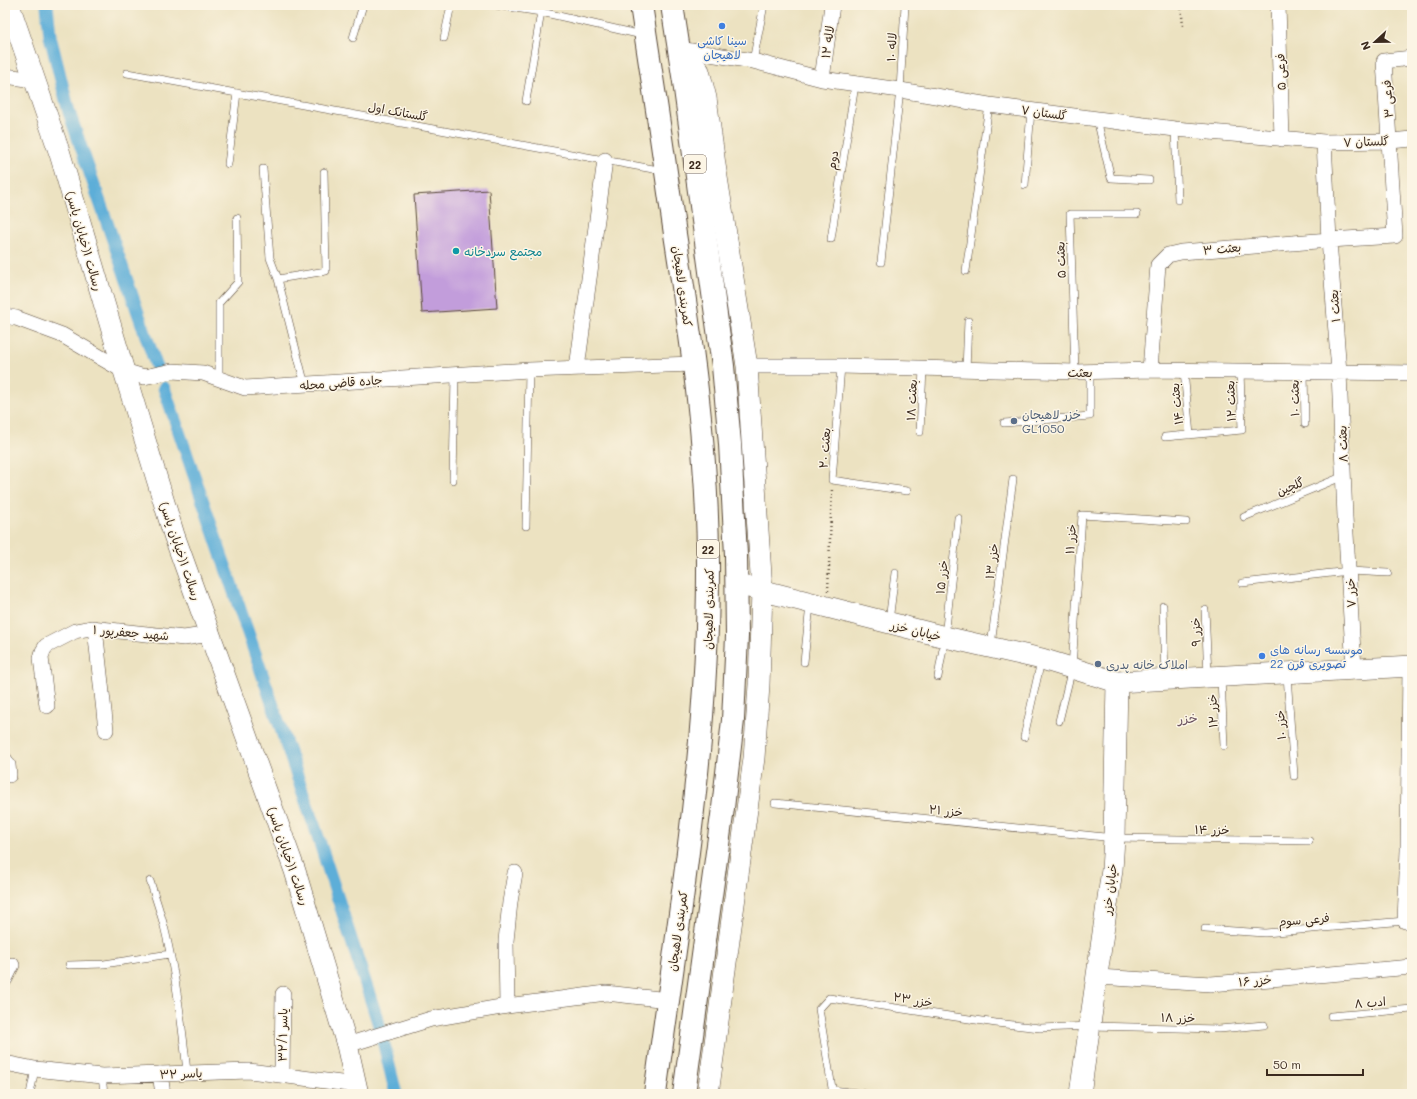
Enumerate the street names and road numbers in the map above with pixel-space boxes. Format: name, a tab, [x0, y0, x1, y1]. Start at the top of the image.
street label: لاله ۱۲	[817, 24, 837, 60]
street label: لاله ۱۰	[882, 32, 900, 62]
street label: فرعی ۵	[1271, 53, 1290, 91]
street label: فرعی ۳	[1378, 79, 1397, 119]
street label: گلستانک اول	[367, 98, 429, 125]
street label: گلستان ۷	[1020, 101, 1068, 123]
street label: گلستان ۷	[1343, 132, 1389, 150]
street label: دوم	[823, 149, 843, 171]
road number: 22	[684, 155, 706, 173]
street label: رسالت ۱(خیابان یاسر)	[62, 189, 107, 293]
street label: بعثت ۳	[1202, 238, 1242, 259]
street label: بعثت ۵	[1051, 241, 1070, 279]
street label: کمربندی لاهیجان	[668, 245, 697, 328]
street label: بعثت ۱	[1325, 289, 1344, 323]
street label: بعثت	[1068, 364, 1092, 381]
street label: جاده قاضی محله	[299, 371, 383, 394]
street label: بعثت ۱۸	[902, 379, 921, 421]
street label: بعثت ۱۰	[1286, 379, 1303, 417]
street label: بعثت ۱۲	[1221, 380, 1240, 422]
street label: بعثت ۱۴	[1166, 382, 1187, 426]
street label: بعثت ۸	[1333, 425, 1352, 463]
street label: بعثت ۲۰	[815, 427, 834, 469]
street label: گلچین	[1274, 473, 1306, 499]
street label: رسالت ۱(خیابان یاسر)	[156, 500, 205, 603]
street label: خزر ۱۱	[1061, 523, 1079, 555]
road number: 22	[697, 540, 719, 558]
street label: خزر ۱۳	[981, 542, 1001, 580]
street label: خزر ۱۵	[931, 559, 951, 595]
street label: کمربندی لاهیجان	[699, 568, 718, 650]
street label: خزر ۷	[1341, 578, 1359, 608]
street label: خیابان خزر	[888, 616, 943, 645]
street label: خزر ۹	[1186, 617, 1204, 647]
street label: شهید جعفرپور ۱	[92, 621, 170, 644]
street label: خزر ۱۲	[1203, 694, 1221, 728]
street label: خزر ۱۰	[1271, 710, 1289, 740]
street label: خزر ۲۱	[928, 800, 964, 820]
street label: رسالت ۱(خیابان یاسر)	[264, 805, 313, 908]
street label: خزر ۱۴	[1194, 821, 1230, 837]
street label: خیابان خزر	[1098, 863, 1121, 917]
street label: کمربندی لاهیجان	[663, 890, 692, 973]
street label: فرعی سوم	[1278, 909, 1330, 931]
street label: خزر ۱۶	[1238, 971, 1272, 989]
street label: خزر ۲۳	[892, 988, 934, 1010]
street label: ادب ۸	[1354, 993, 1387, 1012]
street label: یاسر ۳۲/۱	[274, 1008, 290, 1062]
street label: خزر ۱۸	[1161, 1009, 1195, 1025]
street label: یاسر ۳۲	[159, 1064, 203, 1082]

